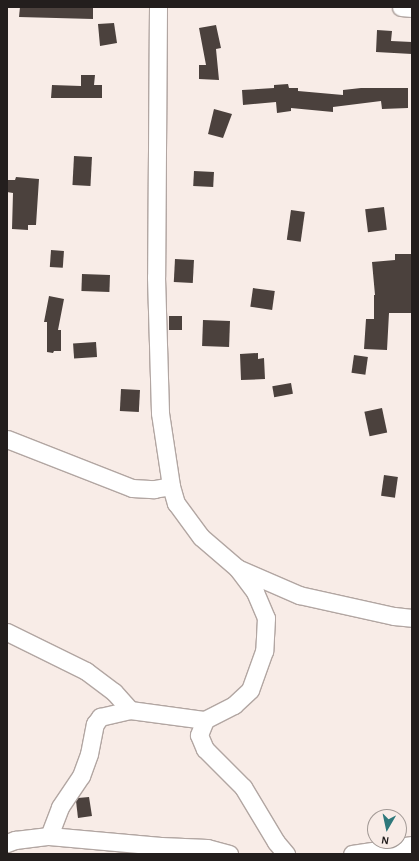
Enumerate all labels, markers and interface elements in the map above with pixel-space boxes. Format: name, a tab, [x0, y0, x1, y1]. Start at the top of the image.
north arrow	[367, 809, 407, 849]
text: N	[381, 834, 390, 846]

